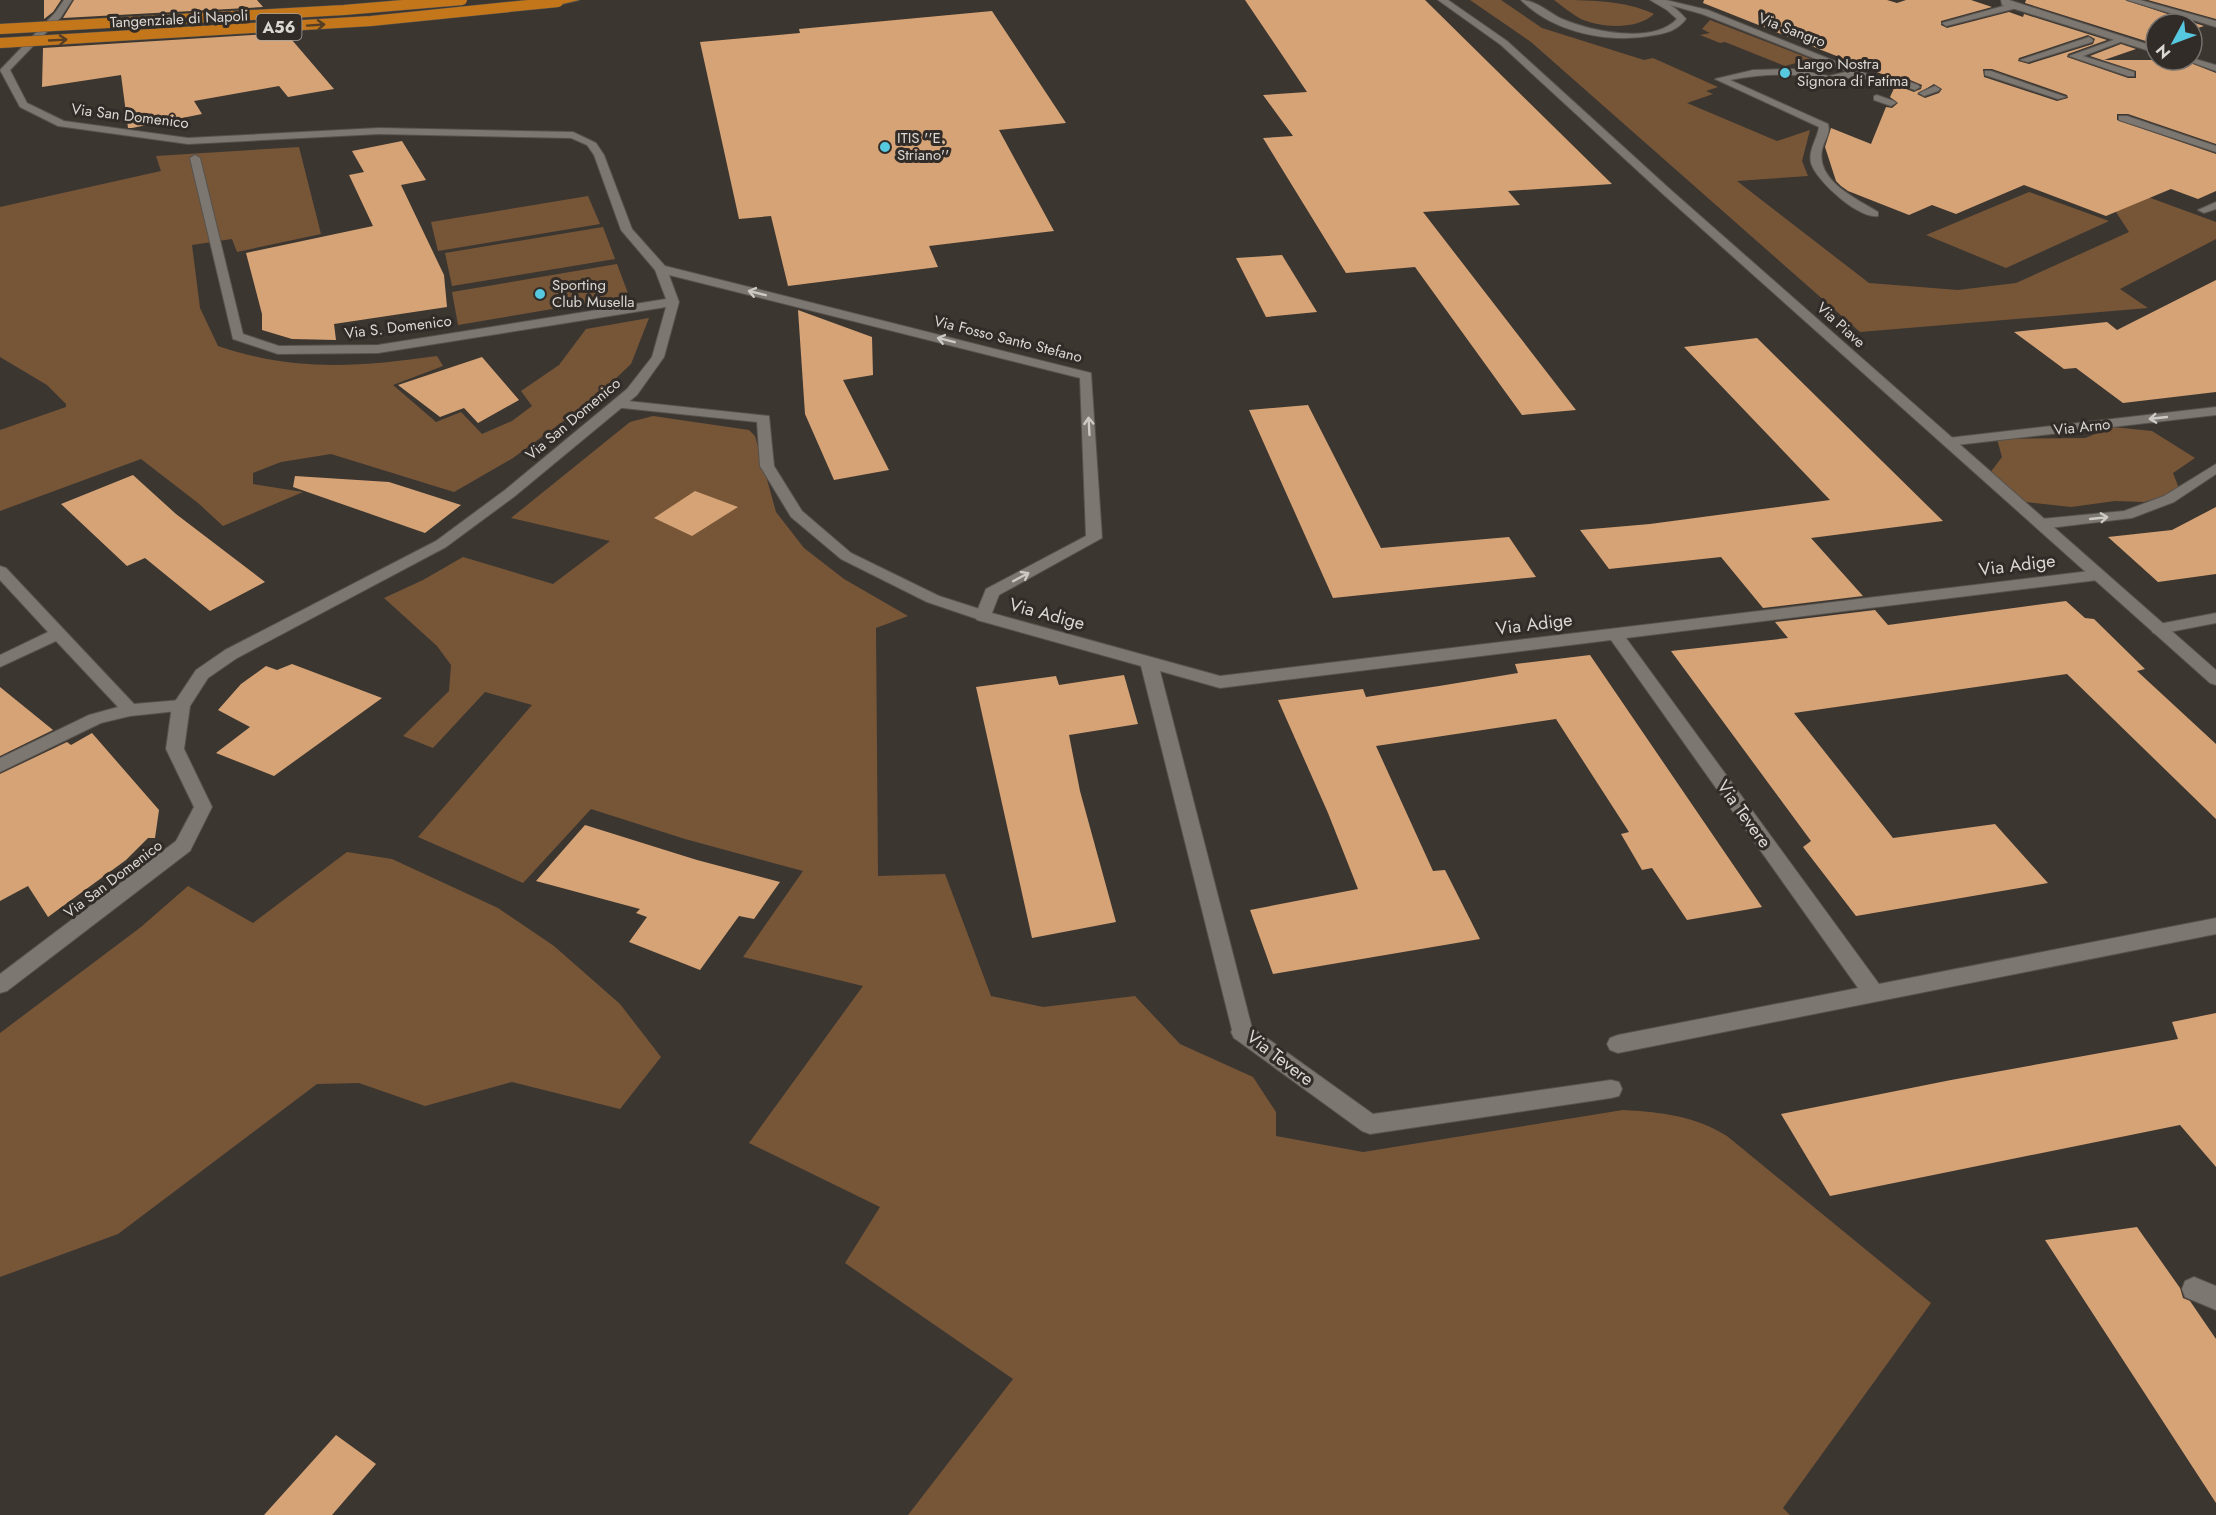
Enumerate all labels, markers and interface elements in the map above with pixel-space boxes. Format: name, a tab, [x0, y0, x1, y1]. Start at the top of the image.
street label: Tangenziale di Napoli	[109, 4, 249, 34]
street label: Via Sangro	[1755, 7, 1829, 53]
north arrow	[2144, 12, 2204, 72]
road number: A56	[256, 14, 302, 40]
one-way arrow	[305, 19, 325, 30]
one-way arrow	[48, 34, 68, 45]
text: N	[2150, 39, 2176, 64]
place label: Largo Nostra Signora di Fatima	[1797, 53, 1908, 92]
marker: Largo Nostra Signora di Fatima	[1778, 66, 1792, 80]
street label: Via San Domenico	[70, 98, 190, 134]
place label: ITIS ''E. Striano''	[897, 127, 949, 166]
marker: ITIS ''E. Striano''	[878, 140, 892, 154]
place label: Sporting Club Musella	[552, 274, 635, 313]
marker: Sporting Club Musella	[533, 287, 547, 301]
one-way arrow	[748, 287, 767, 299]
street label: Via Piave	[1812, 297, 1870, 353]
street label: Via S. Domenico	[343, 310, 453, 344]
street label: Via Fosso Santo Stefano	[931, 310, 1085, 368]
one-way arrow	[937, 334, 956, 346]
street label: Via San Domenico	[521, 373, 625, 465]
street label: Via Arno	[2053, 413, 2111, 441]
one-way arrow	[2148, 413, 2168, 424]
one-way arrow	[1083, 417, 1094, 437]
one-way arrow	[2088, 512, 2108, 523]
street label: Via Adige	[1977, 547, 2057, 583]
one-way arrow	[1011, 571, 1029, 582]
street label: Via Adige	[1006, 591, 1088, 637]
street label: Via Adige	[1494, 606, 1574, 642]
street label: Via Tevere	[1710, 775, 1778, 853]
street label: Via San Domenico	[59, 835, 167, 923]
street label: Via Tevere	[1241, 1024, 1319, 1092]

